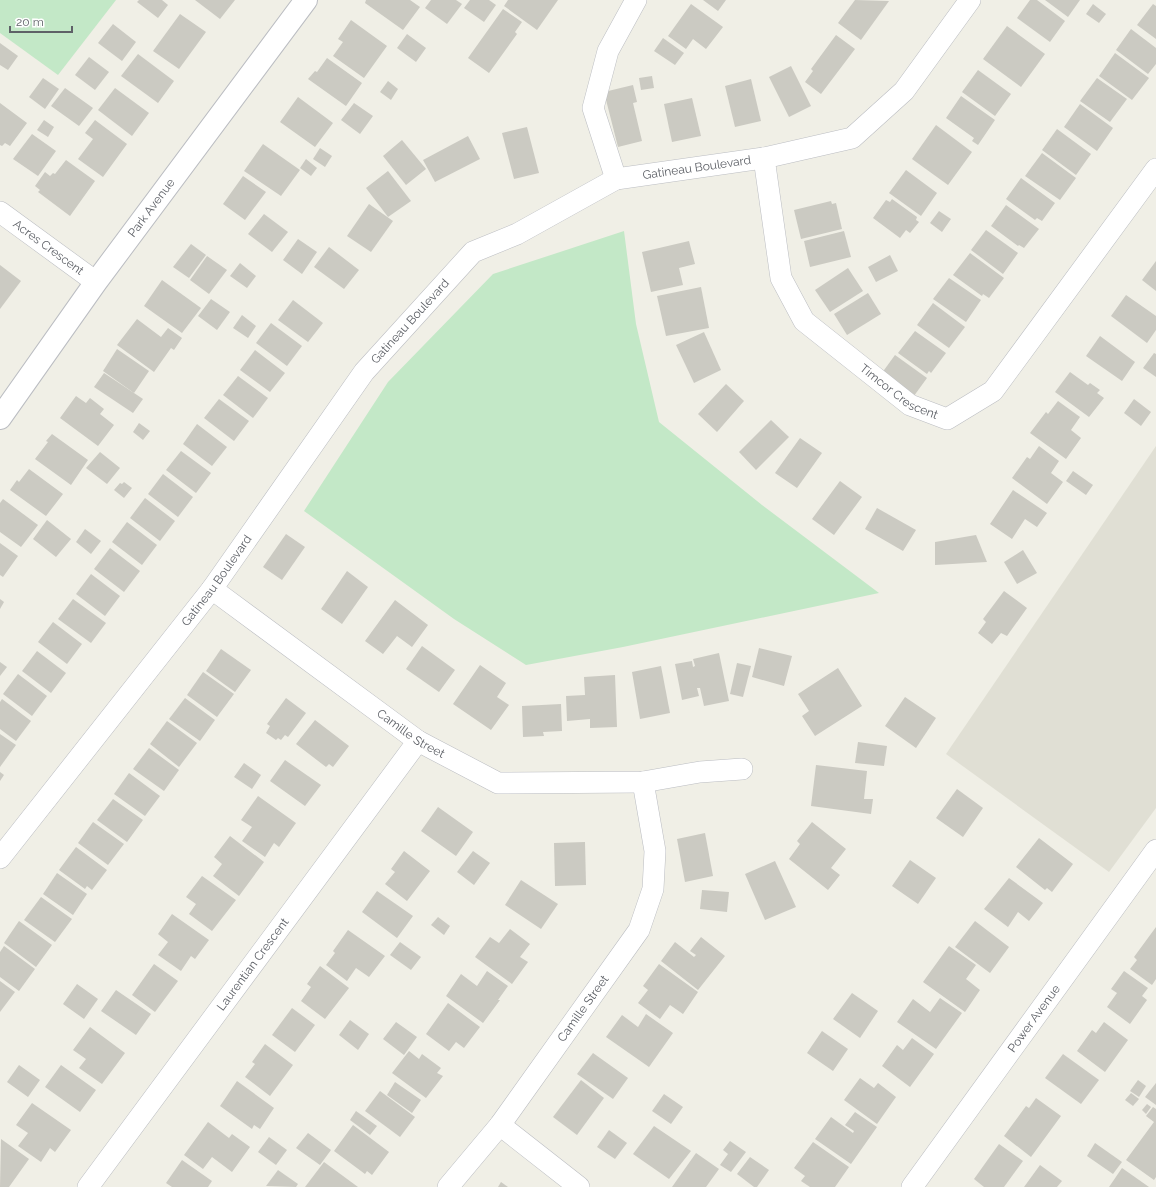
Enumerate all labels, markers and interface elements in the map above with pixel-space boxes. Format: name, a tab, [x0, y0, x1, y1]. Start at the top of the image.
scale bar	[10, 8, 72, 34]
text: 20 m	[16, 15, 44, 29]
street label: Gatineau Boulevard	[642, 153, 752, 182]
street label: Park Avenue	[125, 176, 178, 240]
street label: Acres Crescent	[10, 217, 87, 278]
street label: Gatineau Boulevard	[368, 276, 452, 366]
street label: Timcor Crescent	[857, 361, 940, 422]
street label: Gatineau Boulevard	[179, 532, 255, 629]
street label: Camille Street	[374, 706, 447, 761]
street label: Laurentian Crescent	[214, 915, 292, 1013]
street label: Camille Street	[555, 973, 612, 1044]
street label: Power Avenue	[1005, 982, 1063, 1055]

